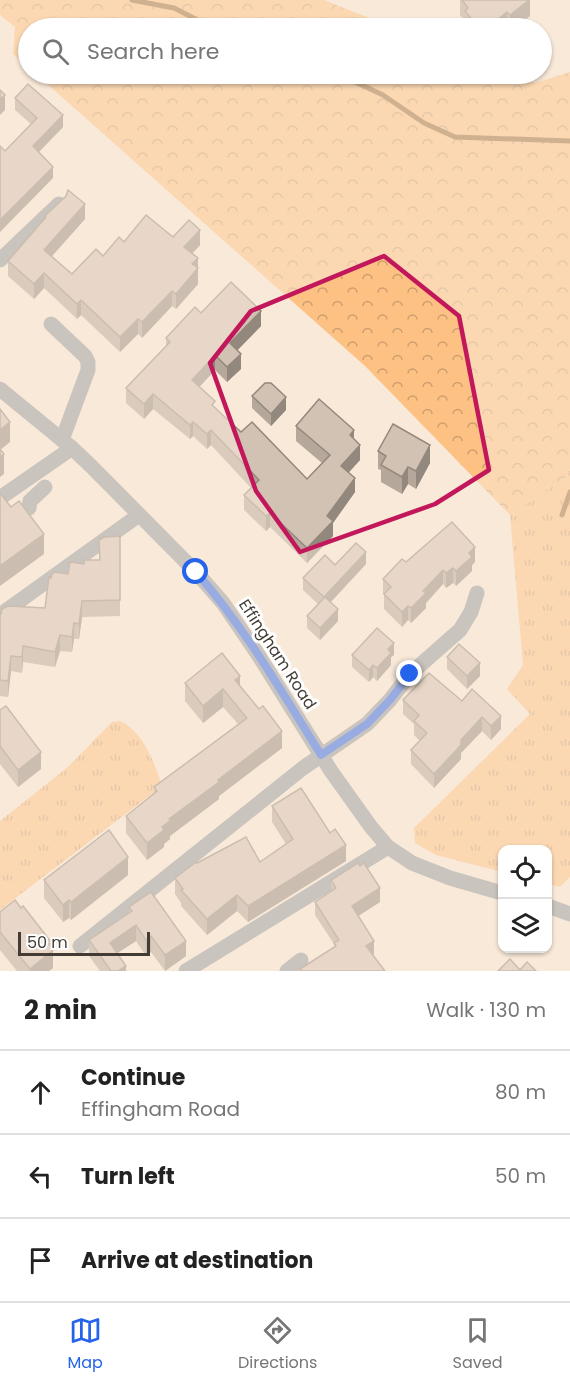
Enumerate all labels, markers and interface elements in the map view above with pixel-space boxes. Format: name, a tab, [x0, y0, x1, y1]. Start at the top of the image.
search box	[18, 18, 552, 84]
icon: search	[39, 35, 72, 68]
text: Search here	[87, 36, 220, 67]
route start	[182, 558, 208, 584]
street label: Effingham Road	[233, 595, 322, 714]
route end	[396, 660, 422, 686]
map controls	[498, 845, 552, 953]
button: locate	[498, 845, 552, 899]
button: layers	[498, 899, 552, 953]
scale bar	[18, 929, 150, 956]
text: 50 m	[27, 931, 68, 954]
text: 2 min	[24, 992, 97, 1028]
text: Walk · 130 m	[426, 996, 546, 1024]
text: Continue	[81, 1062, 185, 1093]
icon: ahead	[24, 1076, 57, 1109]
text: 80 m	[495, 1078, 546, 1106]
text: Effingham Road	[81, 1095, 240, 1123]
icon: left	[24, 1160, 57, 1193]
text: Turn left	[81, 1161, 175, 1192]
text: 50 m	[495, 1162, 546, 1190]
icon: arrive	[24, 1244, 57, 1277]
text: Arrive at destination	[81, 1245, 313, 1276]
tab: Map	[68, 1314, 103, 1375]
tab: Directions	[238, 1314, 317, 1375]
tab: Saved	[453, 1314, 502, 1375]

